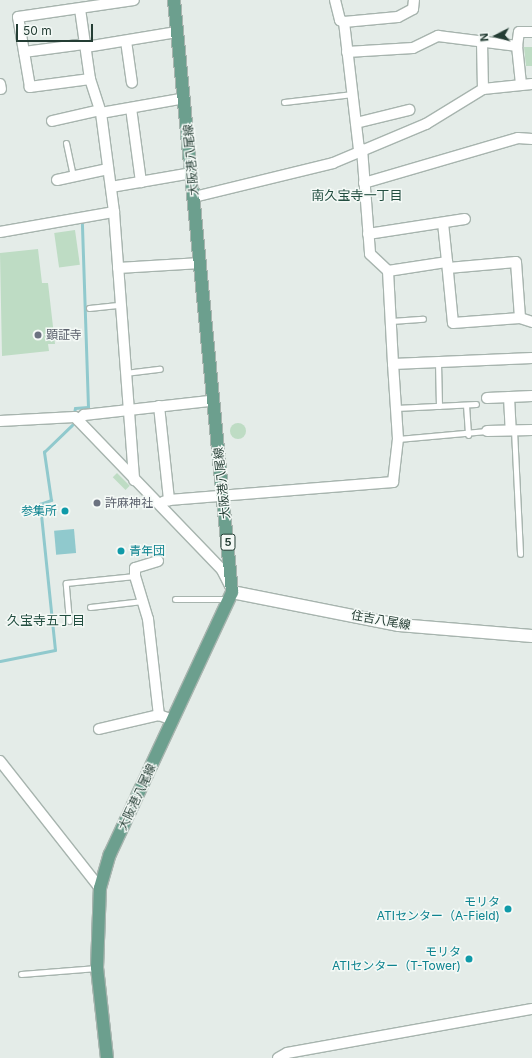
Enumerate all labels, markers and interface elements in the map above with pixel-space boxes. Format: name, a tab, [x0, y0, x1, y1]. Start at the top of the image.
scale bar	[18, 16, 95, 42]
north arrow	[476, 16, 516, 56]
text: 50 m	[23, 23, 52, 38]
text: N	[477, 32, 491, 42]
street label: 大阪港八尾線	[181, 124, 201, 196]
district label: 南久宝寺一丁目	[312, 187, 402, 203]
place label: 顕証寺	[46, 328, 82, 342]
marker: 顕証寺	[33, 330, 43, 340]
street label: 大阪港八尾線	[211, 446, 233, 520]
place label: 許麻神社	[105, 496, 153, 510]
marker: 許麻神社	[92, 498, 102, 508]
place label: 参集所	[21, 504, 57, 518]
marker: 参集所	[60, 506, 70, 516]
road number: 5	[220, 533, 236, 551]
place label: 青年団	[129, 544, 165, 558]
marker: 青年団	[116, 546, 126, 556]
street label: 住吉八尾線	[350, 608, 412, 632]
district label: 久宝寺五丁目	[7, 612, 85, 628]
street label: 大阪港八尾線	[115, 761, 159, 833]
place label: モリタ ATIセンター（A-Field)	[377, 895, 500, 923]
marker: モリタ ATIセンター（A-Field)	[503, 904, 513, 914]
place label: モリタ ATIセンター（T-Tower)	[332, 945, 461, 973]
marker: モリタ ATIセンター（T-Tower)	[464, 954, 474, 964]

